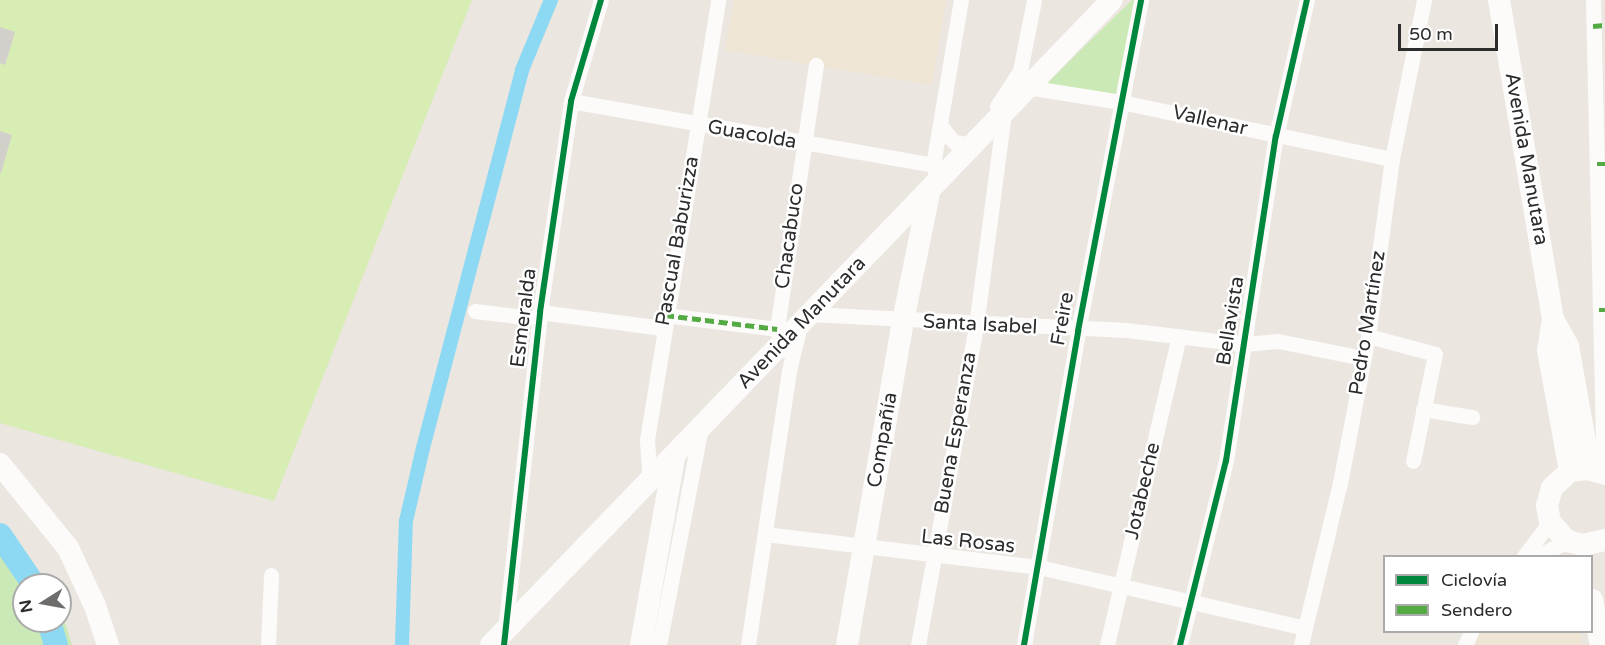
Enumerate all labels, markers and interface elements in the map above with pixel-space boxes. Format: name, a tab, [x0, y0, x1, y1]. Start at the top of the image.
scale bar	[1401, 12, 1502, 50]
text: 50 m	[1409, 23, 1453, 45]
street label: Avenida Manutara	[1499, 71, 1553, 247]
street label: Vallenar	[1170, 101, 1250, 141]
street label: Guacolda	[706, 115, 798, 155]
street label: Pascual Baburizza	[651, 154, 705, 328]
street label: Chacabuco	[771, 181, 809, 291]
street label: Pedro Martínez	[1345, 249, 1391, 397]
street label: Avenida Manutara	[733, 252, 871, 394]
street label: Esmeralda	[506, 267, 542, 369]
street label: Bellavista	[1212, 275, 1250, 367]
street label: Freire	[1046, 290, 1080, 348]
street label: Santa Isabel	[922, 310, 1038, 340]
street label: Buena Esperanza	[930, 350, 982, 516]
street label: Compañía	[863, 390, 903, 490]
street label: Jotabeche	[1120, 440, 1166, 542]
street label: Las Rosas	[920, 525, 1016, 559]
legend	[1383, 555, 1593, 633]
text: Ciclovía	[1441, 569, 1507, 591]
north arrow	[12, 573, 72, 633]
text: N	[15, 598, 37, 614]
text: Sendero	[1441, 599, 1512, 621]

